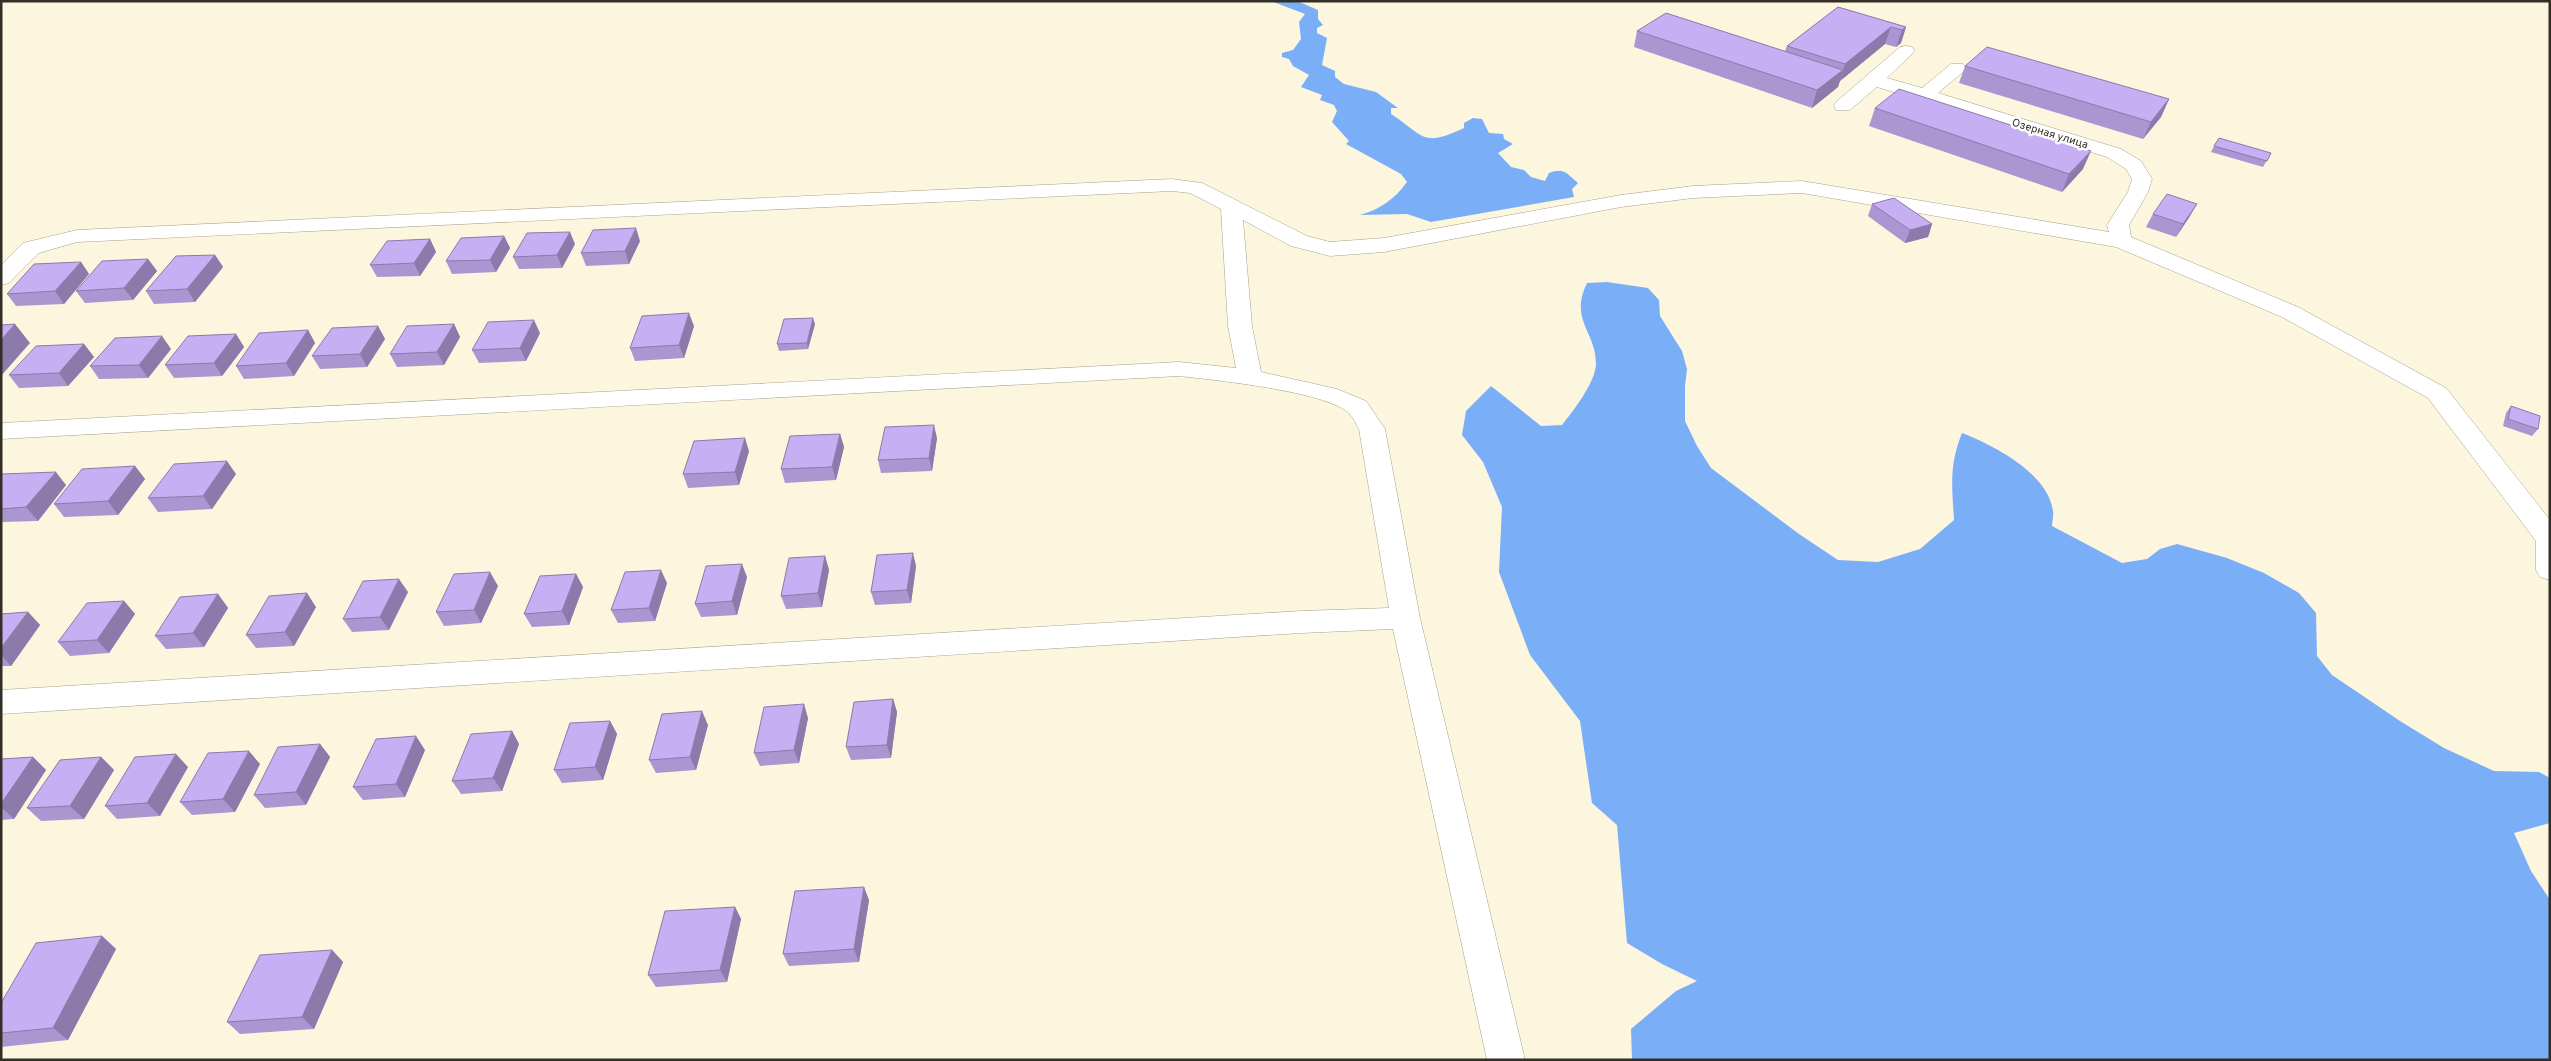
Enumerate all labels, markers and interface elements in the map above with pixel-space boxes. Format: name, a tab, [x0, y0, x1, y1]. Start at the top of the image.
street label: Озерная улица	[2010, 116, 2090, 152]

